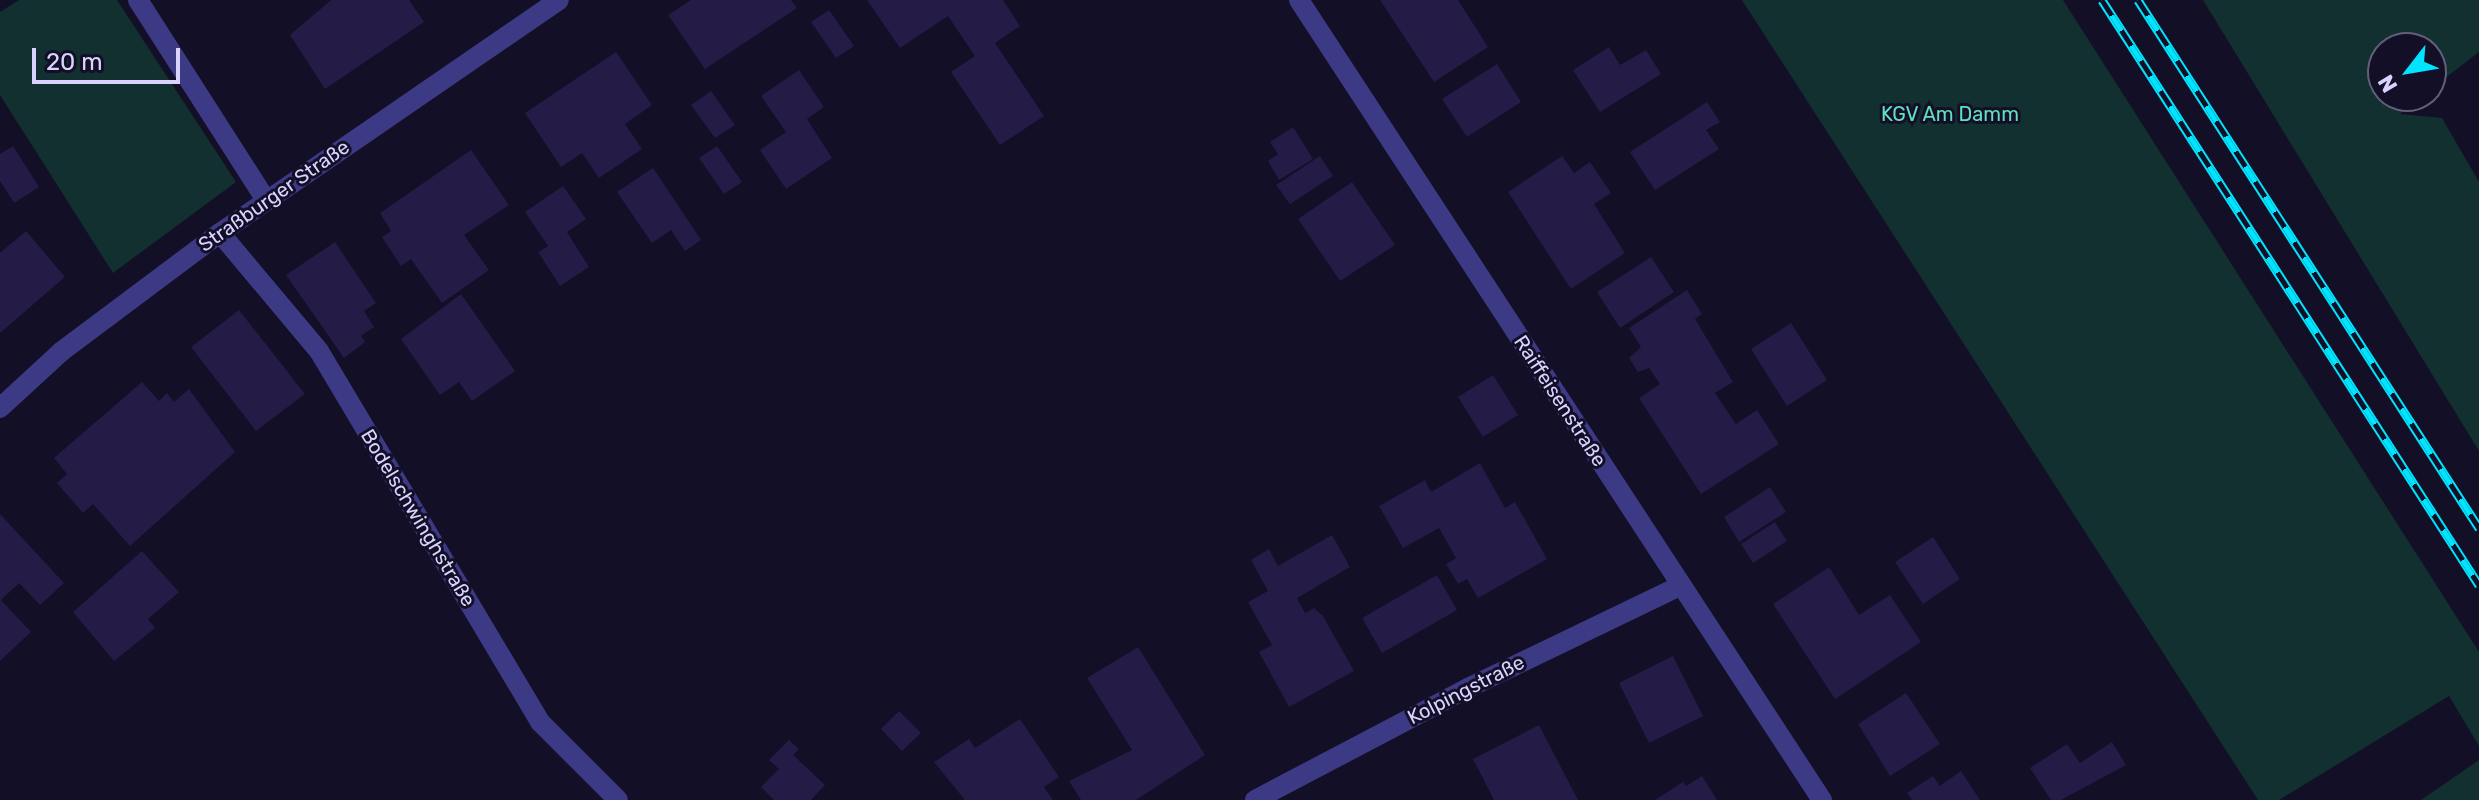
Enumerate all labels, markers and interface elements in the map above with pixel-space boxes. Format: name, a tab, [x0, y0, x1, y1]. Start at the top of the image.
scale bar	[36, 32, 184, 82]
north arrow	[2367, 32, 2447, 112]
text: 20 m	[46, 48, 103, 76]
text: N	[2372, 70, 2403, 97]
park label: KGV Am Damm	[1881, 102, 2019, 126]
street label: Straßburger Straße	[194, 135, 354, 257]
street label: Raiffeisenstraße	[1509, 331, 1611, 471]
street label: Bodelschwinghstraße	[356, 425, 480, 611]
street label: Kolpingstraße	[1404, 650, 1528, 730]

